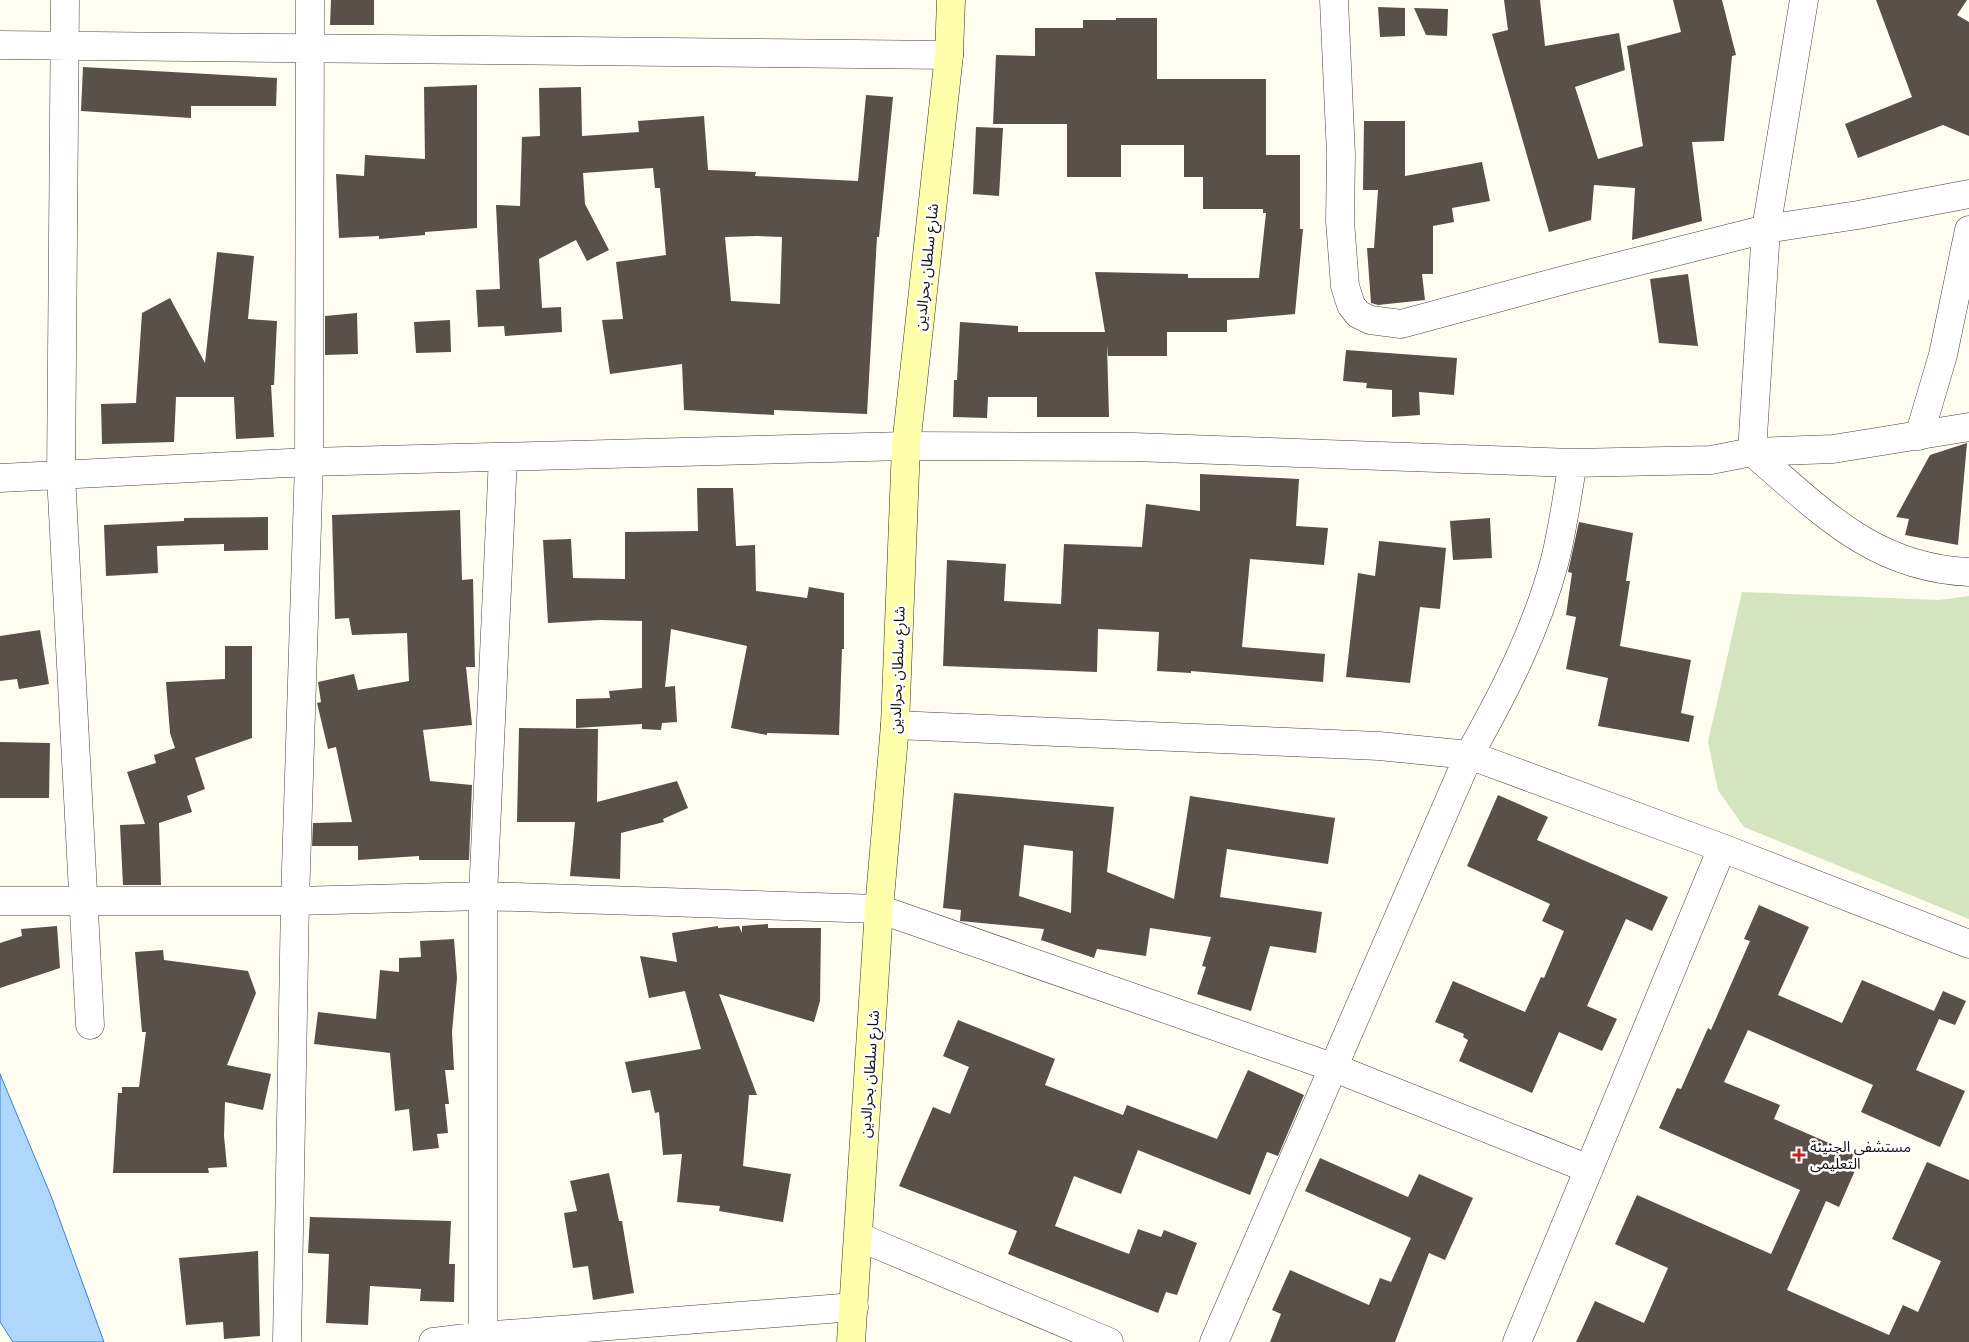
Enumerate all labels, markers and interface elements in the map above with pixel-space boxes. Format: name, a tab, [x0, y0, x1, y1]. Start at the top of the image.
street label: شارع سلطان بحرالدين	[910, 202, 945, 332]
street label: شارع سلطان بحرالدين	[885, 606, 912, 734]
street label: شارع سلطان بحرالدين	[855, 1009, 886, 1139]
place label: مستشفي الجنينة التعليمى	[1810, 1137, 1911, 1173]
marker: مستشفي الجنينة التعليمى	[1792, 1148, 1806, 1162]

